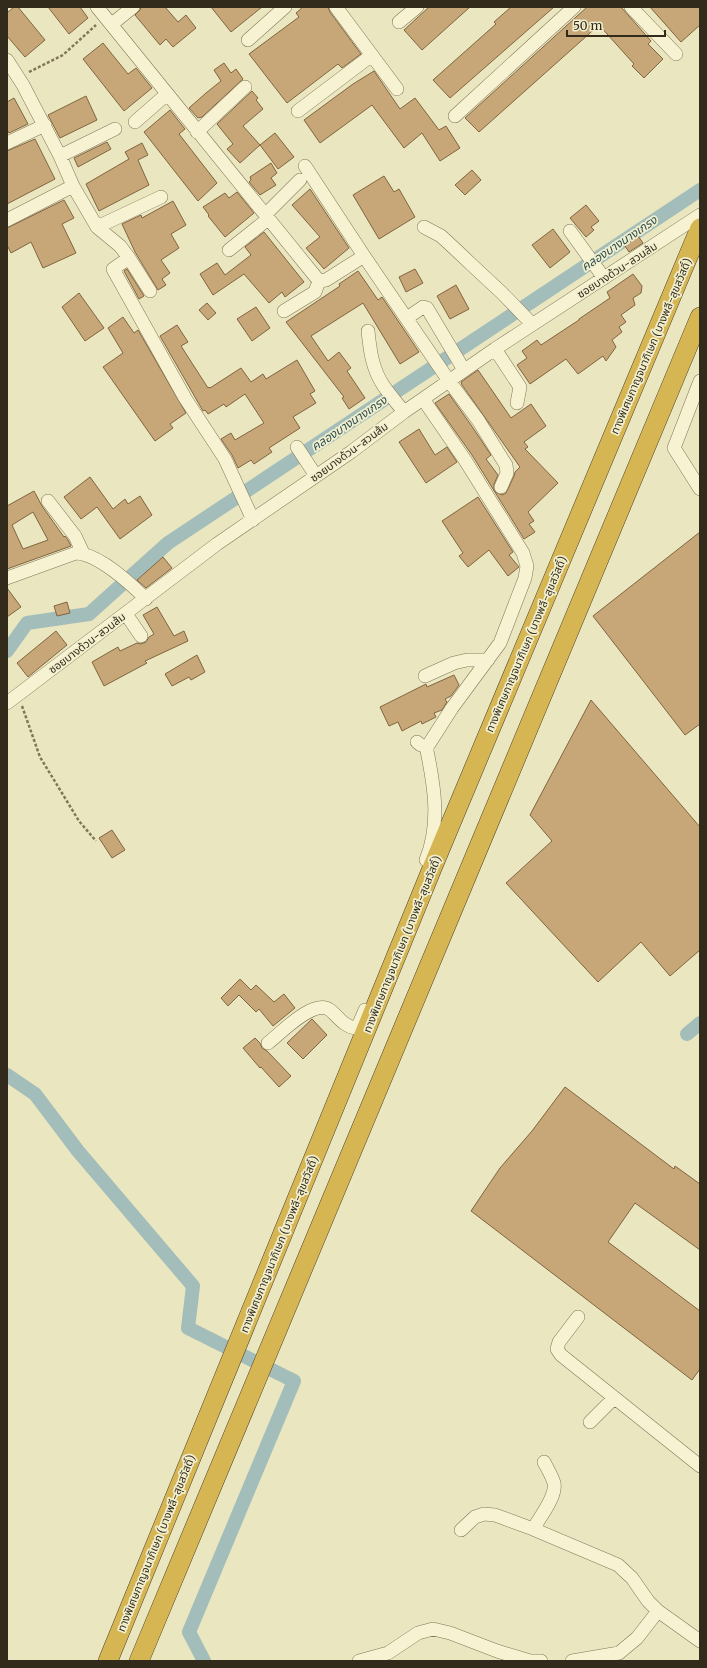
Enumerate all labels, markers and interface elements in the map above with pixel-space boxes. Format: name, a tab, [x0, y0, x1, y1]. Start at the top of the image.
scale bar	[567, 12, 665, 38]
text: 50 m	[573, 18, 602, 33]
water label: คลองบางนางเกรง	[578, 212, 660, 274]
street label: ซอยบางด้วน-สวนส้ม	[574, 239, 660, 301]
street label: ทางพิเศษกาญจนาภิเษก (บางพลี-สุขสวัสดิ์)	[607, 256, 695, 436]
water label: คลองบางนางเกรง	[308, 392, 390, 454]
street label: ซอยบางด้วน-สวนส้ม	[307, 419, 391, 485]
street label: ทางพิเศษกาญจนาภิเษก (บางพลี-สุขสวัสดิ์)	[482, 554, 570, 734]
street label: ซอยบางด้วน-สวนส้ม	[46, 609, 128, 677]
street label: ทางพิเศษกาญจนาภิเษก (บางพลี-สุขสวัสดิ์)	[360, 853, 444, 1035]
street label: ทางพิเศษกาญจนาภิเษก (บางพลี-สุขสวัสดิ์)	[237, 1153, 321, 1335]
street label: ทางพิเศษกาญจนาภิเษก (บางพลี-สุขสวัสดิ์)	[114, 1452, 198, 1634]

